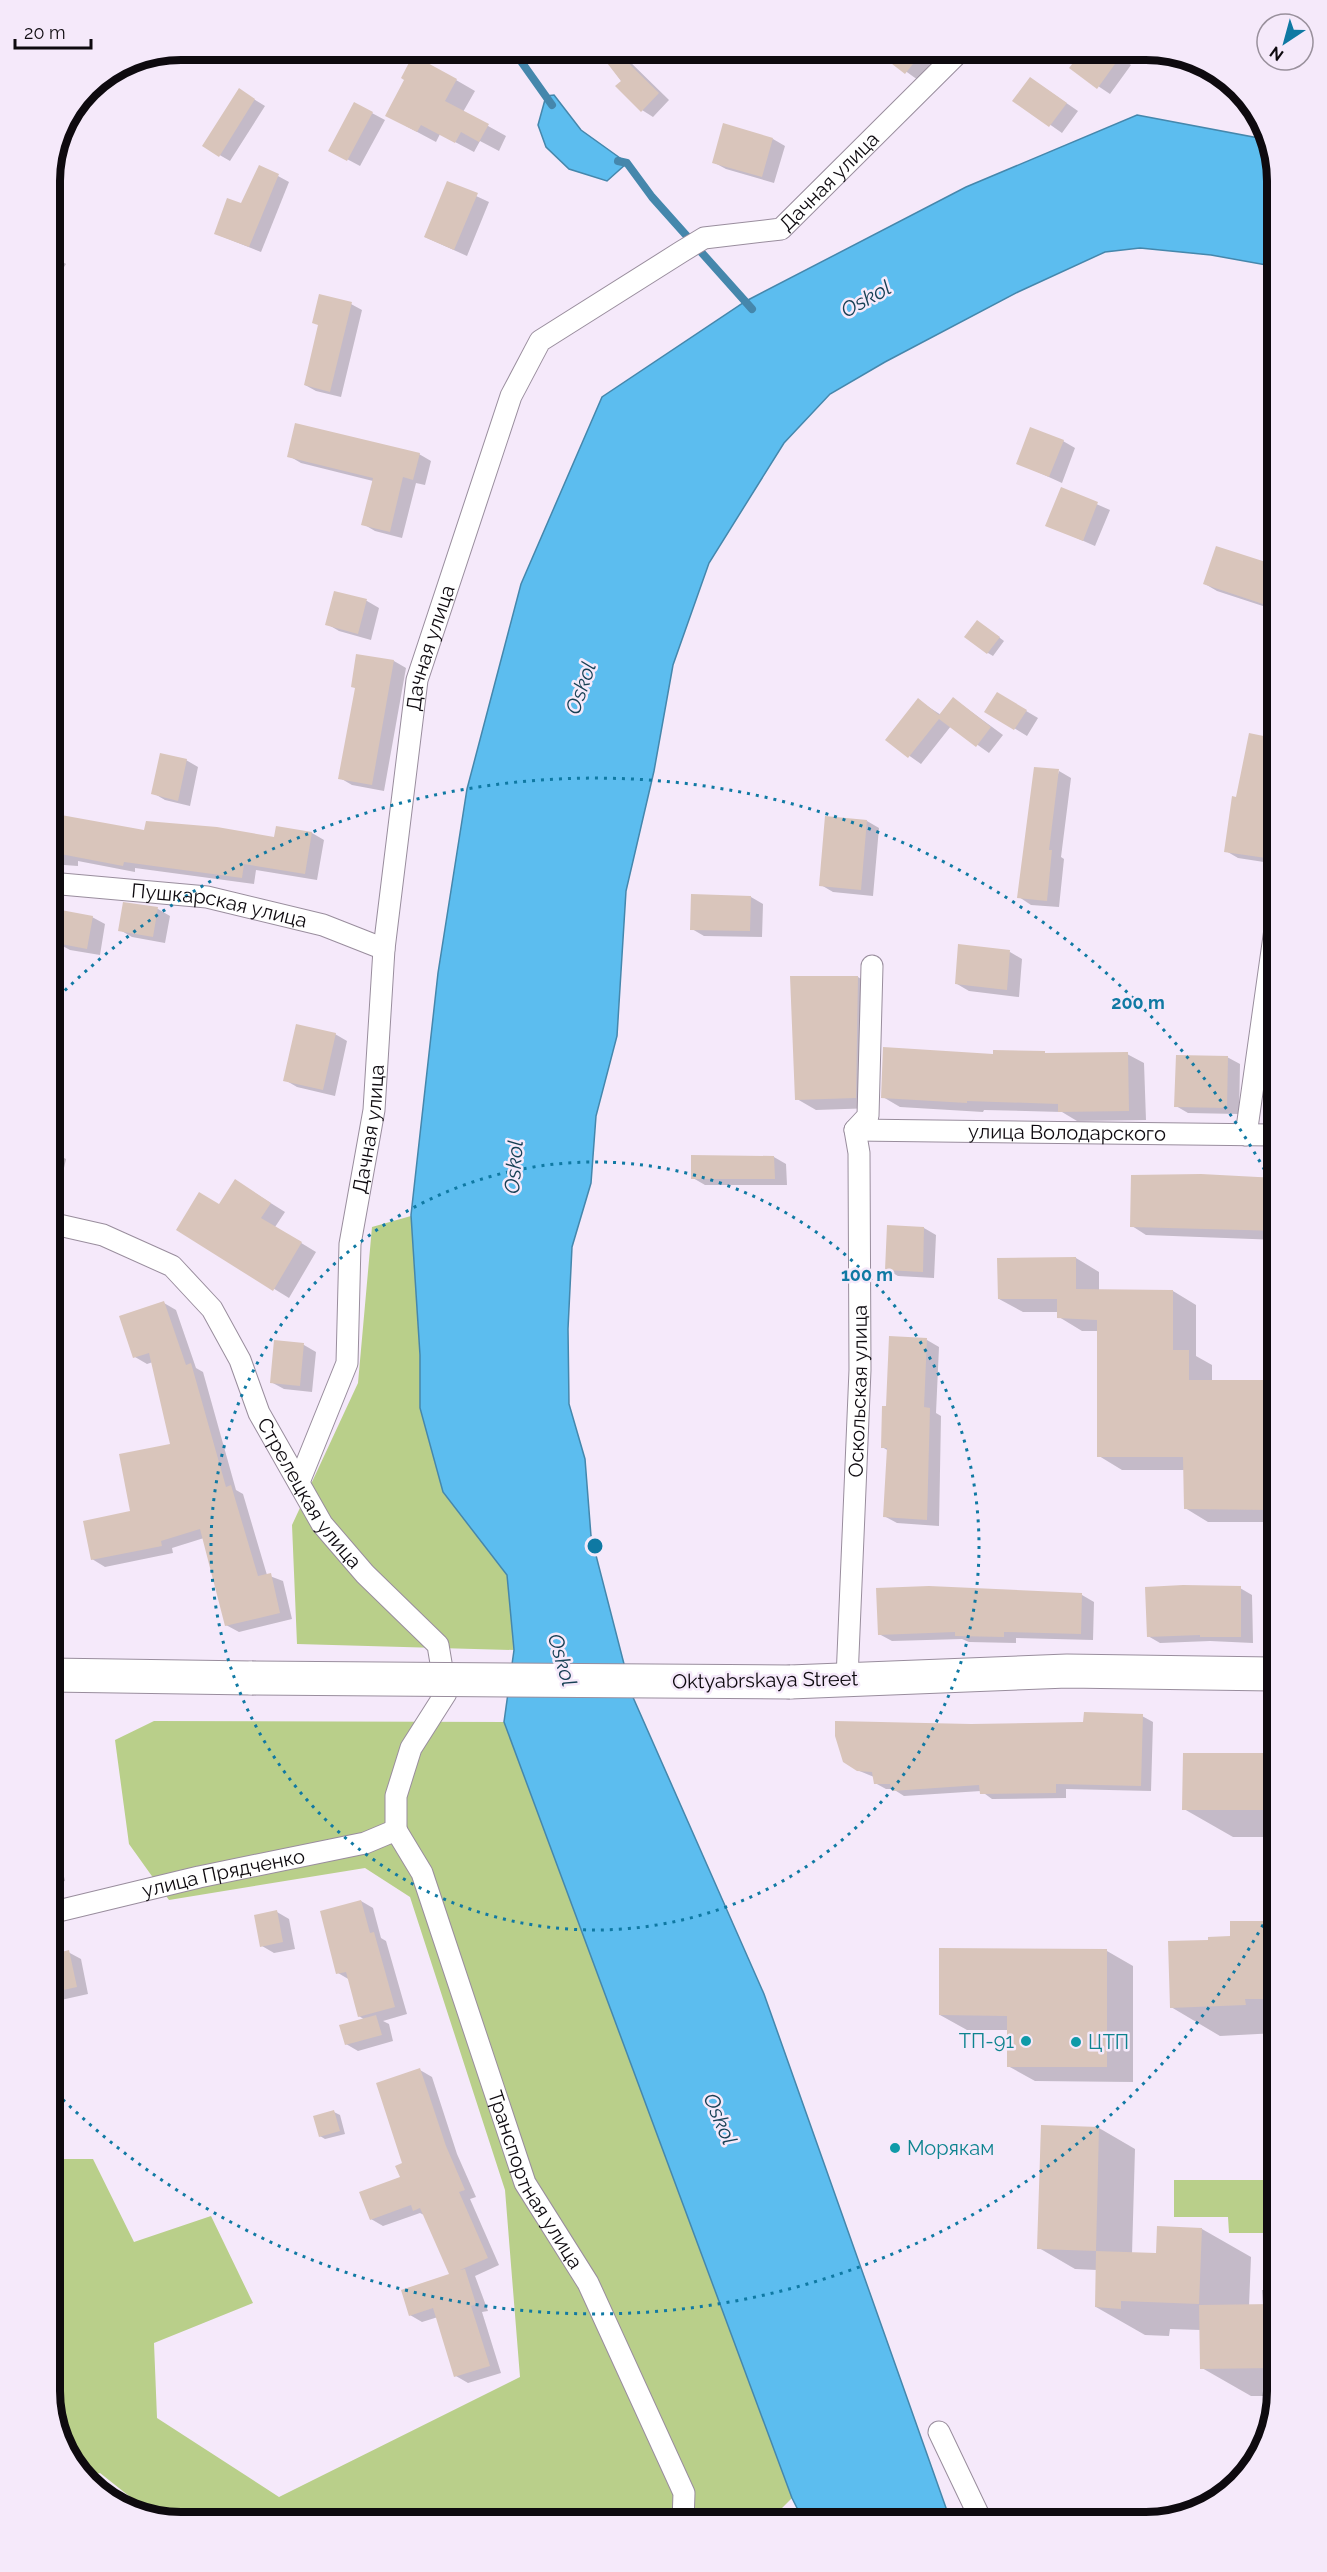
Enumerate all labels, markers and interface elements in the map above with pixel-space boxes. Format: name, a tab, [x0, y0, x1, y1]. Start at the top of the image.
scale bar	[15, 12, 92, 50]
north arrow	[1255, 12, 1315, 72]
text: 20 m	[24, 22, 66, 43]
text: N	[1266, 42, 1287, 65]
street label: Дачная улица	[774, 127, 884, 236]
water label: Oskol	[836, 275, 895, 323]
street label: Дачная улица	[401, 582, 460, 712]
water label: Oskol	[560, 658, 601, 717]
street label: Пушкарская улица	[130, 878, 310, 933]
text: 200 m	[1111, 992, 1165, 1013]
street label: Дачная улица	[347, 1064, 389, 1195]
street label: улица Володарского	[968, 1119, 1166, 1146]
water label: Oskol	[499, 1139, 528, 1195]
text: 100 m	[841, 1264, 893, 1285]
street label: Оскольская улица	[843, 1305, 872, 1478]
street label: Стрелецкая улица	[252, 1413, 367, 1573]
centre of rings	[585, 1536, 605, 1556]
water label: Oskol	[543, 1631, 582, 1689]
street label: Oktyabrskaya Street	[672, 1666, 858, 1694]
street label: улица Прядченко	[140, 1844, 307, 1902]
place label: ТП-91	[959, 2029, 1014, 2053]
place label: ЦТП	[1088, 2030, 1129, 2054]
marker: ТП-91	[1019, 2034, 1033, 2048]
marker: ЦТП	[1069, 2035, 1083, 2049]
street label: Транспортная улица	[483, 2087, 588, 2273]
water label: Oskol	[698, 2089, 742, 2148]
place label: Морякам	[907, 2136, 994, 2160]
marker: Морякам	[888, 2141, 902, 2155]

